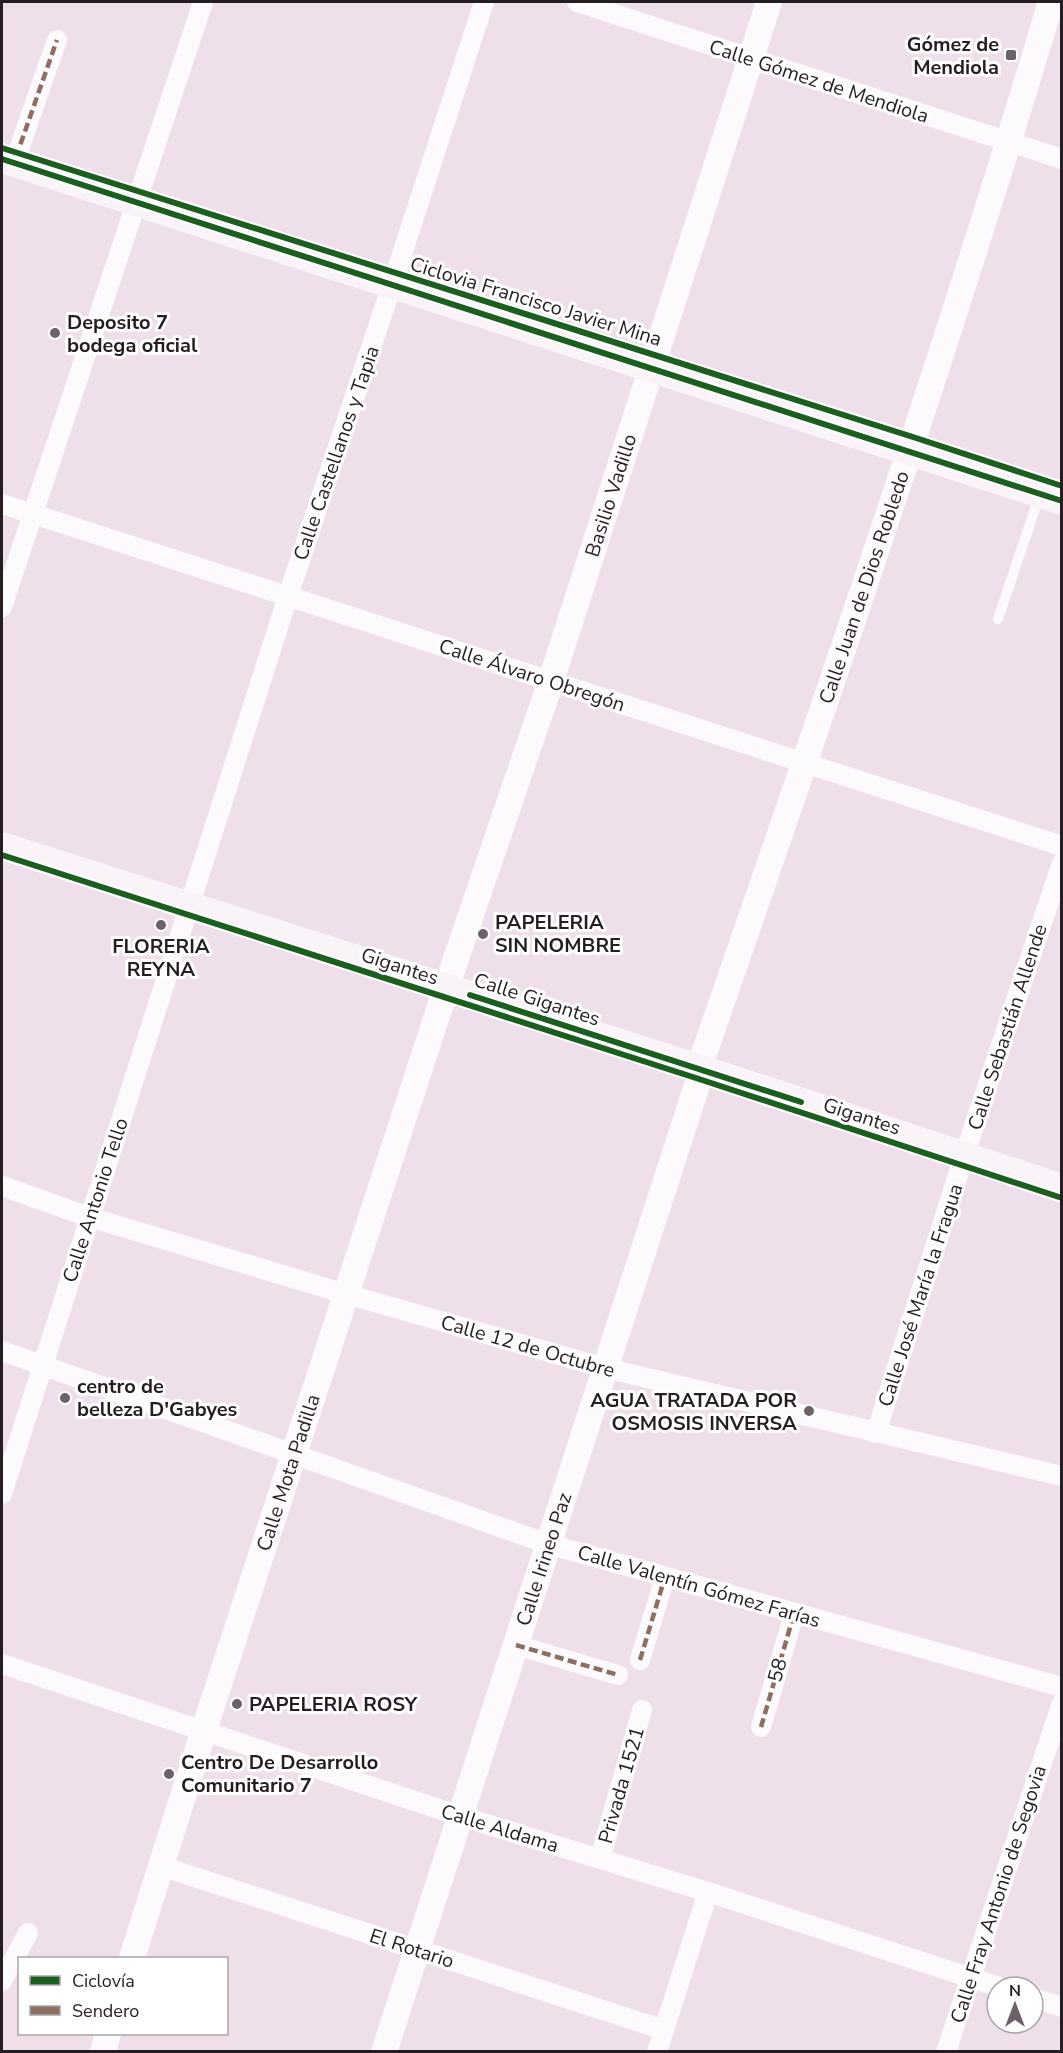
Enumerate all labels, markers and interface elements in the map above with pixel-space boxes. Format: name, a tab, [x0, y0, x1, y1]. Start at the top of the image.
place label: Gómez de Mendiola	[907, 31, 999, 81]
street label: Calle Gómez de Mendiola	[706, 33, 932, 130]
marker: Gómez de Mendiola	[1004, 48, 1018, 62]
street label: Ciclovia Francisco Javier Mina	[407, 250, 665, 353]
place label: Deposito 7 bodega oficial	[67, 309, 198, 359]
marker: Deposito 7 bodega oficial	[48, 326, 62, 340]
street label: Calle Castellanos y Tapia	[287, 342, 386, 564]
street label: Basilio Vadillo	[579, 431, 643, 560]
street label: Calle Juan de Dios Robledo	[813, 467, 916, 707]
street label: Calle Álvaro Obregón	[435, 633, 628, 718]
place label: PAPELERIA SIN NOMBRE	[495, 909, 621, 959]
marker: FLORERIA REYNA	[154, 918, 168, 932]
street label: Calle Sebastián Allende	[961, 921, 1054, 1134]
marker: PAPELERIA SIN NOMBRE	[476, 927, 490, 941]
place label: FLORERIA REYNA	[112, 933, 210, 983]
street label: Gigantes	[358, 941, 442, 992]
street label: Calle Gigantes	[470, 966, 603, 1033]
street label: Gigantes	[820, 1091, 904, 1142]
street label: Calle Antonio Tello	[56, 1114, 135, 1286]
street label: Calle José María la Fragua	[872, 1180, 969, 1410]
street label: Calle 12 de Octubre	[438, 1309, 618, 1384]
place label: centro de belleza D'Gabyes	[77, 1373, 238, 1423]
place label: AGUA TRATADA POR OSMOSIS INVERSA	[590, 1387, 797, 1437]
marker: centro de belleza D'Gabyes	[58, 1391, 72, 1405]
street label: Calle Mota Padilla	[250, 1391, 327, 1555]
marker: AGUA TRATADA POR OSMOSIS INVERSA	[802, 1404, 816, 1418]
street label: Calle Irineo Paz	[510, 1489, 578, 1629]
street label: Calle Valentín Gómez Farías	[574, 1539, 823, 1634]
street label: 58	[761, 1655, 794, 1685]
place label: PAPELERIA ROSY	[249, 1691, 418, 1718]
marker: PAPELERIA ROSY	[230, 1697, 244, 1711]
street label: Privada 1521	[592, 1724, 651, 1847]
place label: Centro De Desarrollo Comunitario 7	[181, 1749, 378, 1799]
street label: Calle Fray Antonio de Segovia	[944, 1762, 1053, 2027]
marker: Centro De Desarrollo Comunitario 7	[162, 1767, 176, 1781]
street label: Calle Aldama	[438, 1798, 562, 1859]
street label: El Rotario	[366, 1922, 458, 1975]
legend	[18, 1957, 228, 2035]
text: Ciclovía	[72, 1969, 135, 1993]
north arrow	[985, 1975, 1045, 2035]
text: N	[1009, 1980, 1021, 2002]
text: Sendero	[72, 1999, 139, 2023]

